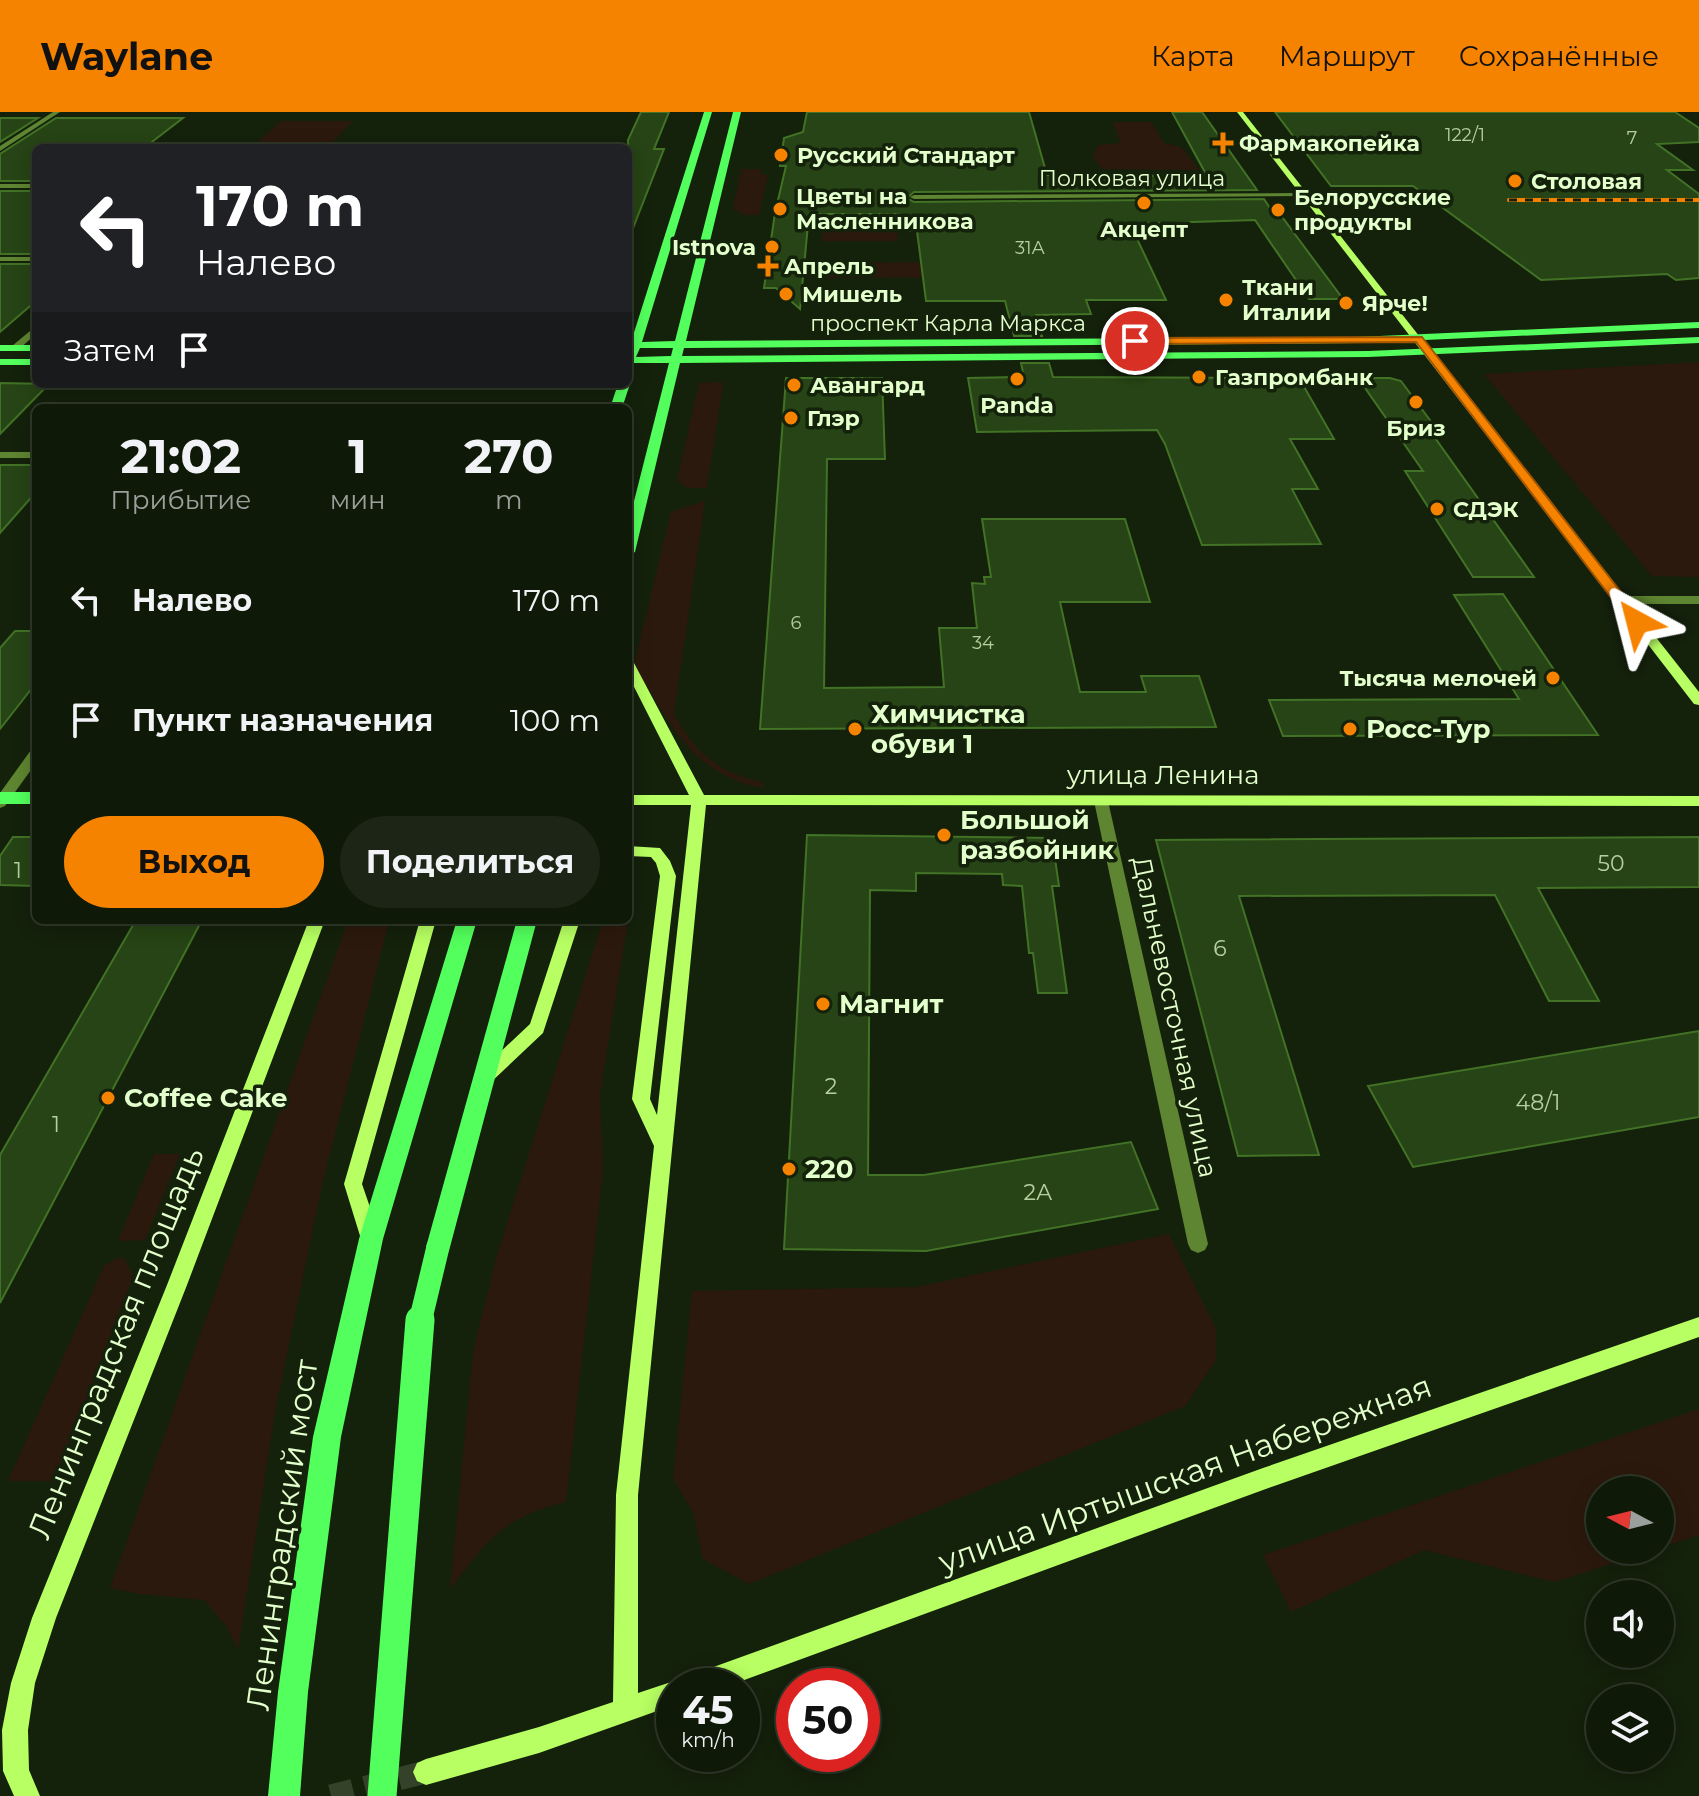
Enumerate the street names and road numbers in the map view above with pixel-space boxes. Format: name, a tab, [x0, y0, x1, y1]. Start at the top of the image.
street label: Полковая улица	[1039, 165, 1225, 192]
street label: проспект Карла Маркса	[810, 310, 1086, 337]
street label: улица Ленина	[1066, 759, 1259, 791]
street label: Дальневосточная улица	[1125, 854, 1225, 1180]
street label: Ленинградская площадь	[19, 1141, 212, 1544]
street label: Ленинградский мост	[238, 1356, 326, 1713]
street label: улица Иртышская Набережная	[932, 1366, 1437, 1581]

